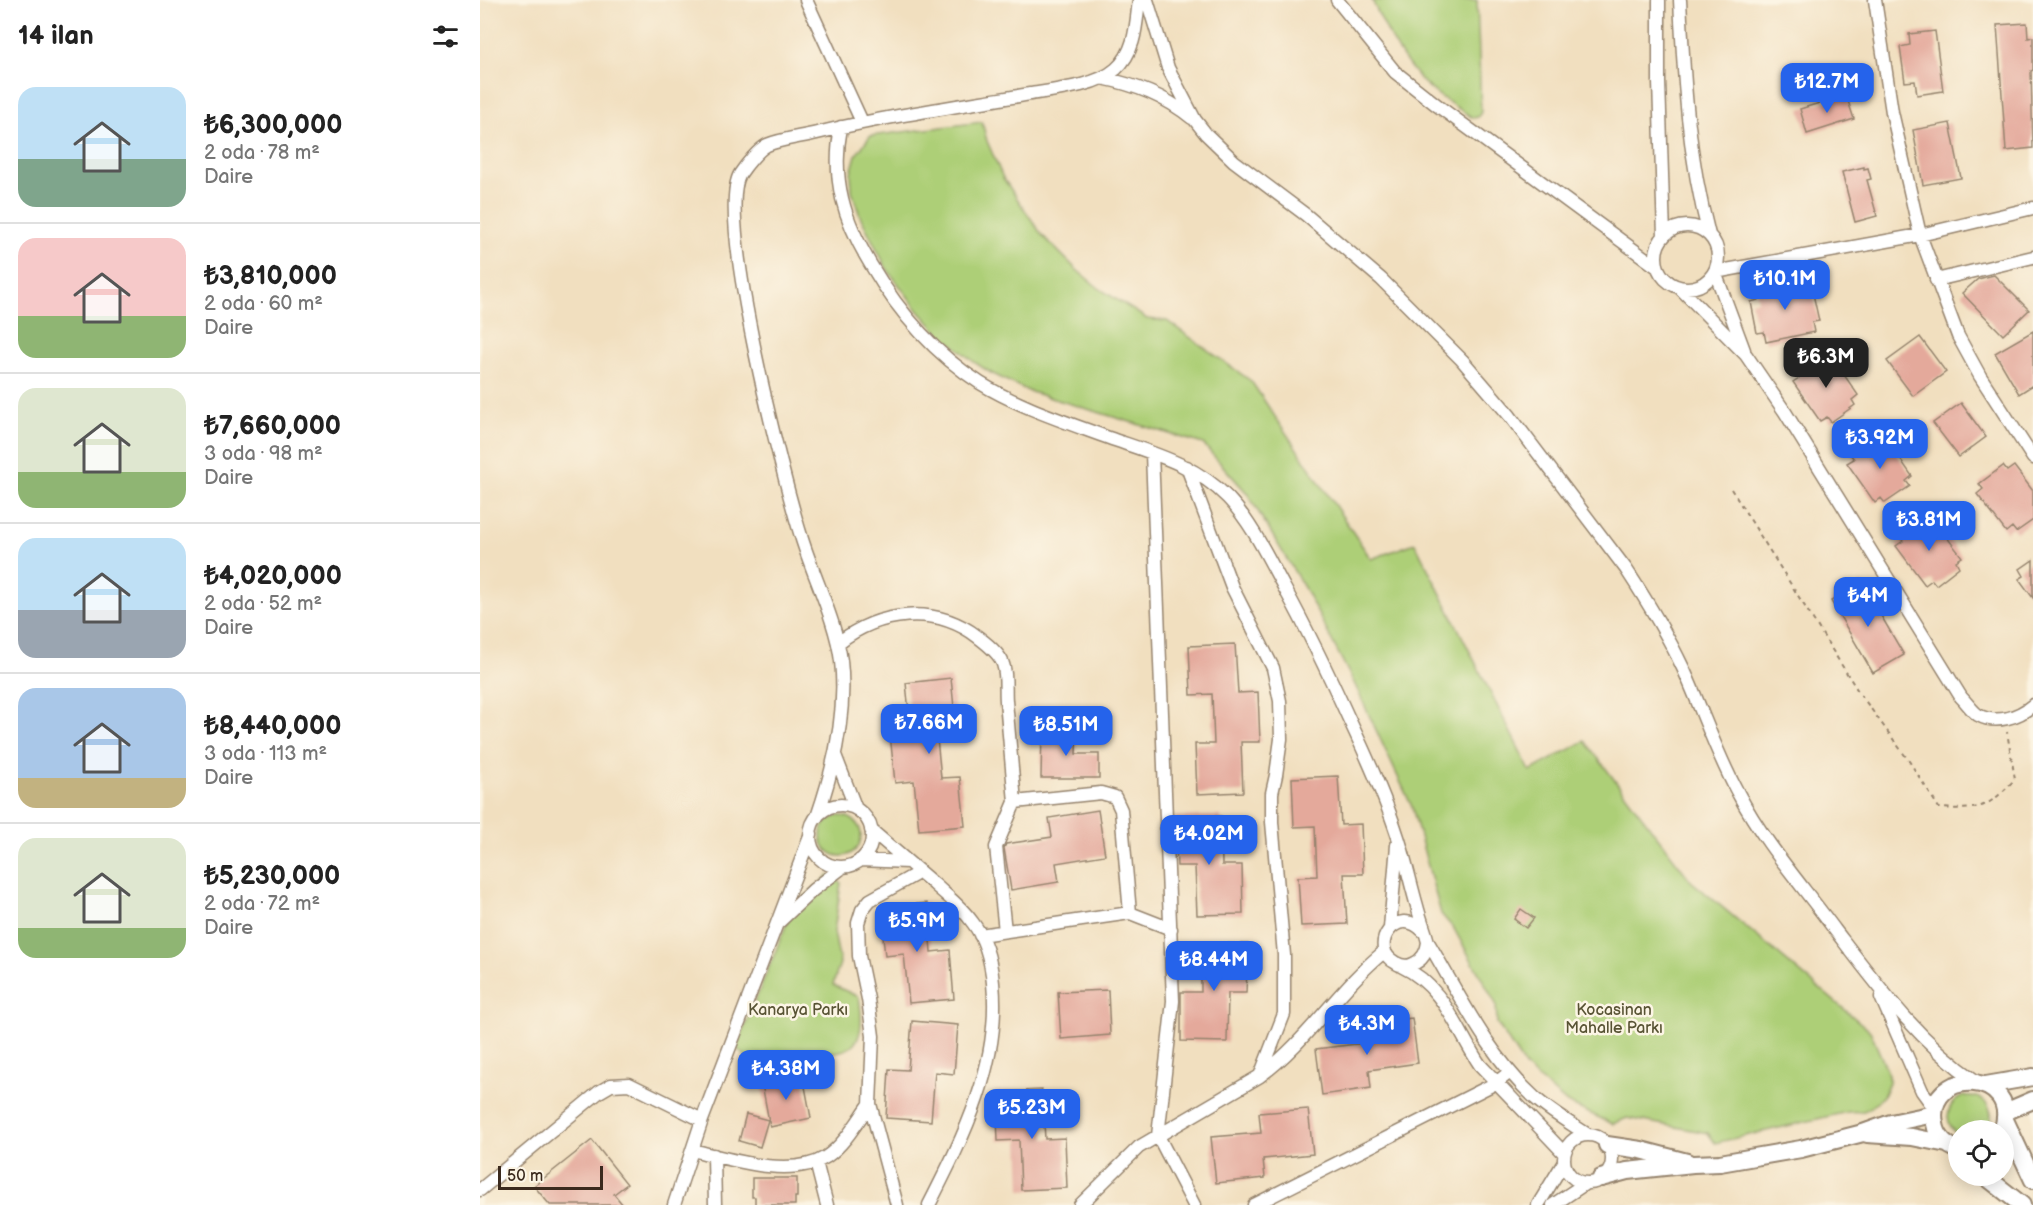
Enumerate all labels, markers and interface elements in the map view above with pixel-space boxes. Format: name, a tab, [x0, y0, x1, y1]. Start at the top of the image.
icon: filters	[429, 20, 462, 53]
text: 14 ilan	[18, 21, 94, 52]
pin: ₺12.7M	[1778, 63, 1876, 114]
text: ₺12.7M	[1795, 70, 1859, 94]
text: ₺6,300,000	[204, 110, 342, 141]
icon: home	[66, 111, 138, 183]
text: 2 oda · 78 m²	[204, 141, 320, 165]
text: Daire	[204, 165, 253, 189]
pin: ₺10.1M	[1736, 260, 1834, 311]
text: ₺3,810,000	[204, 261, 337, 292]
icon: home	[66, 262, 138, 334]
text: ₺10.1M	[1754, 267, 1816, 291]
text: 2 oda · 60 m²	[204, 292, 323, 316]
text: Daire	[204, 316, 253, 340]
pin: ₺6.3M	[1784, 338, 1868, 389]
text: ₺6.3M	[1798, 345, 1854, 369]
text: ₺7,660,000	[204, 411, 341, 442]
icon: home	[66, 412, 138, 484]
pin: ₺3.92M	[1831, 419, 1929, 470]
text: ₺3.92M	[1846, 426, 1914, 450]
text: 3 oda · 98 m²	[204, 442, 323, 466]
text: Daire	[204, 466, 253, 490]
pin: ₺3.81M	[1880, 501, 1978, 552]
text: ₺3.81M	[1896, 508, 1962, 532]
text: ₺4,020,000	[204, 561, 342, 592]
icon: home	[66, 562, 138, 634]
pin: ₺4M	[1839, 577, 1897, 628]
text: ₺4M	[1848, 584, 1888, 608]
text: 2 oda · 52 m²	[204, 592, 322, 616]
text: Daire	[204, 616, 253, 640]
pin: ₺7.66M	[880, 704, 978, 755]
pin: ₺8.51M	[1017, 706, 1115, 757]
text: ₺8,440,000	[204, 711, 341, 742]
text: ₺7.66M	[895, 711, 963, 735]
icon: home	[66, 712, 138, 784]
text: ₺8.51M	[1033, 713, 1099, 737]
text: 3 oda · 113 m²	[204, 742, 327, 766]
text: Daire	[204, 766, 253, 790]
pin: ₺4.02M	[1160, 815, 1258, 866]
text: ₺4.02M	[1174, 822, 1244, 846]
text: ₺5,230,000	[204, 861, 340, 892]
icon: home	[66, 862, 138, 934]
text: 2 oda · 72 m²	[204, 892, 320, 916]
pin: ₺5.9M	[875, 902, 959, 953]
text: ₺5.9M	[889, 909, 945, 933]
text: Daire	[204, 916, 253, 940]
pin: ₺8.44M	[1165, 941, 1263, 992]
text: ₺8.44M	[1180, 948, 1248, 972]
park label: Kanarya Parkı	[748, 1001, 848, 1020]
park label: Kocasinan Mahalle Parkı	[1565, 1001, 1663, 1038]
pin: ₺4.3M	[1325, 1005, 1409, 1056]
text: ₺4.3M	[1339, 1012, 1395, 1036]
pin: ₺4.38M	[737, 1050, 835, 1101]
text: ₺4.38M	[752, 1057, 820, 1081]
pin: ₺5.23M	[983, 1089, 1081, 1140]
text: ₺5.23M	[998, 1096, 1066, 1120]
map controls	[1948, 1120, 2014, 1186]
button: locate	[1948, 1120, 2014, 1186]
scale bar	[498, 1163, 603, 1190]
text: 50 m	[507, 1167, 543, 1186]

